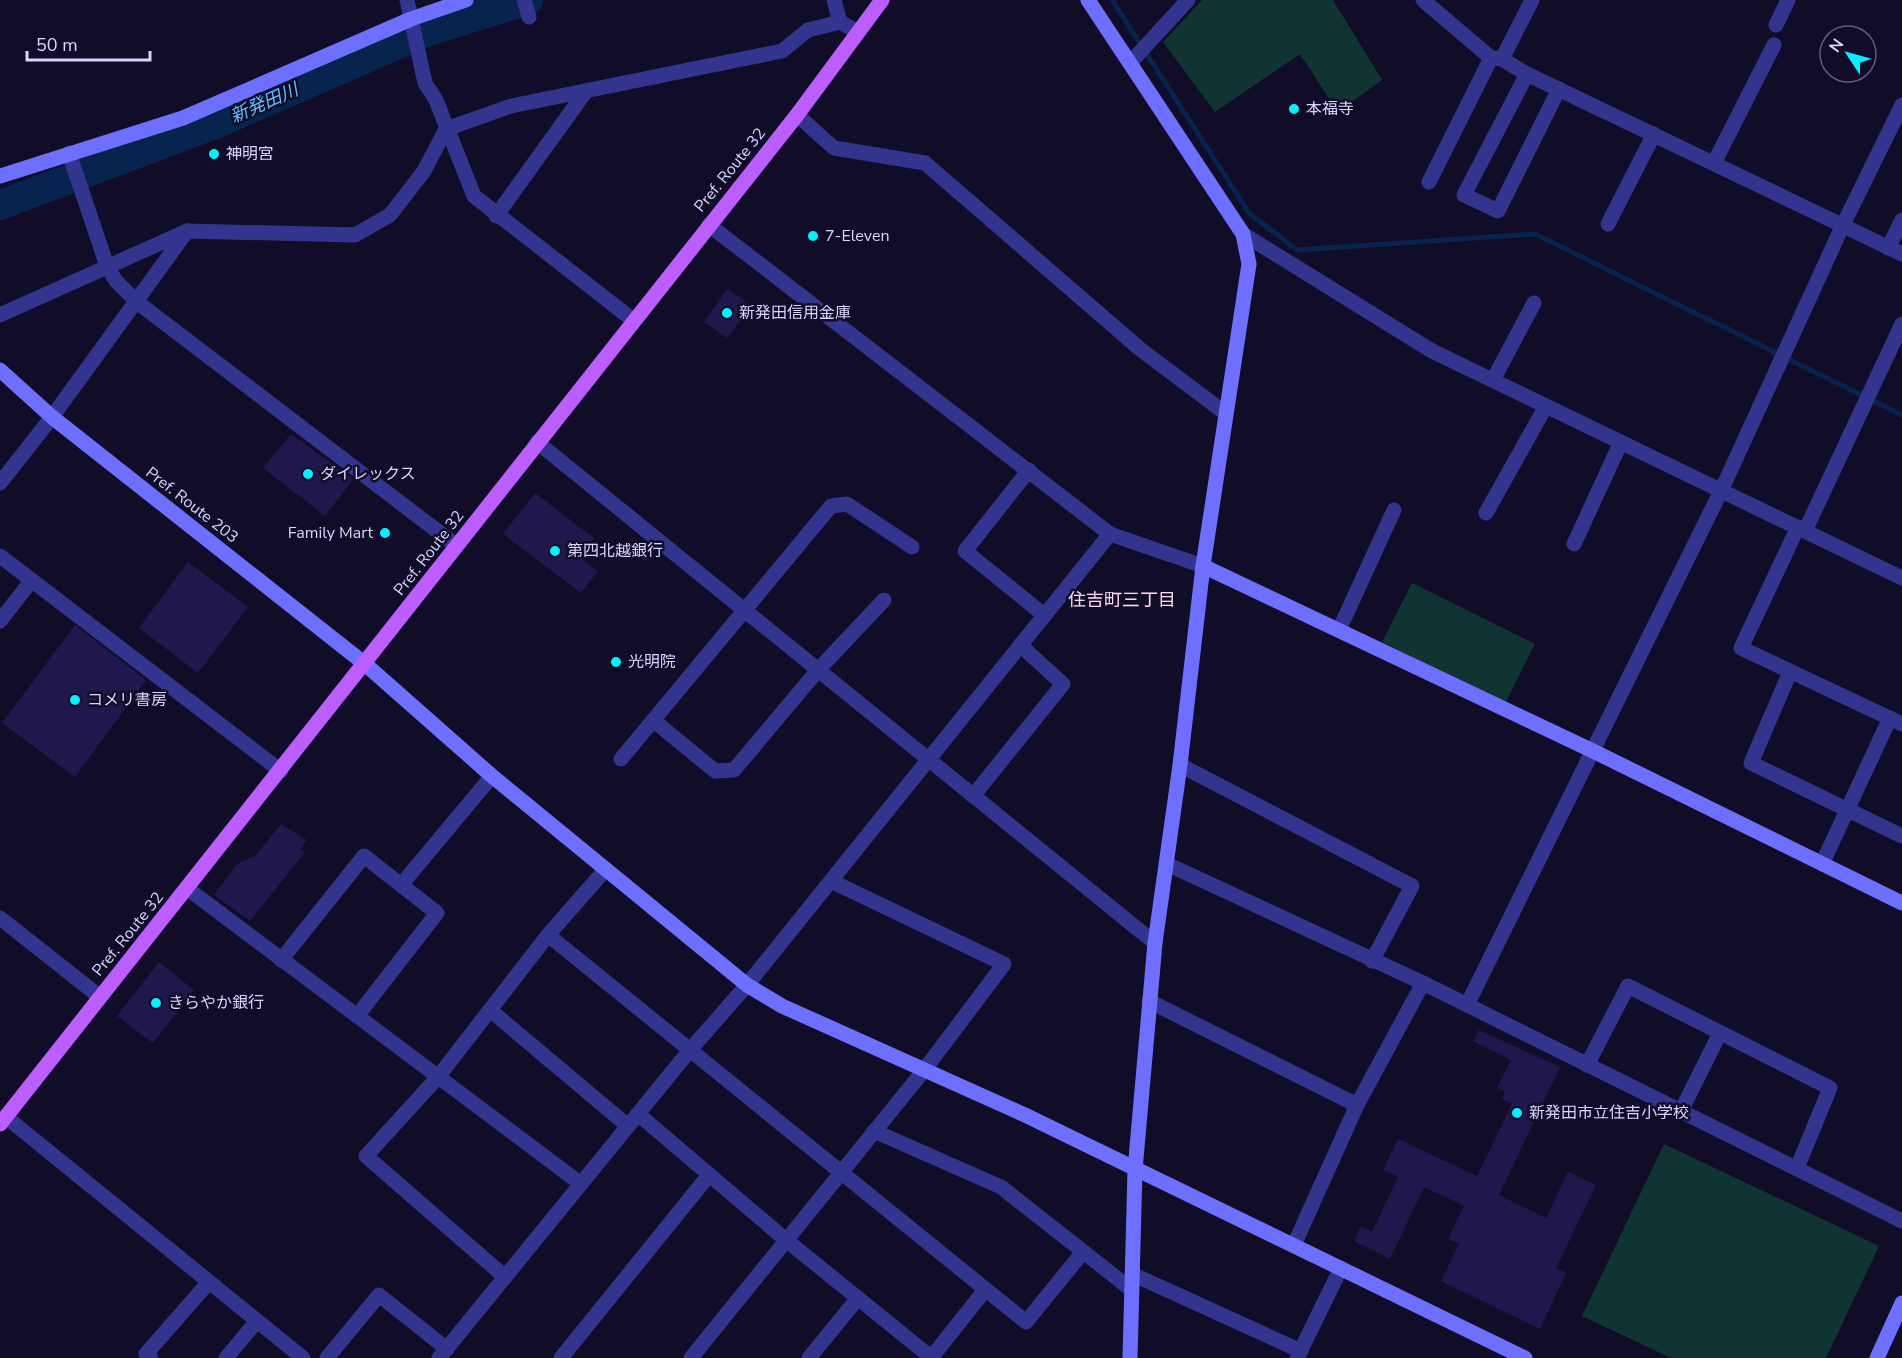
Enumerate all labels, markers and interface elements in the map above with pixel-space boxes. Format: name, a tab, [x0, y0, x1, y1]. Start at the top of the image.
scale bar	[27, 24, 150, 62]
north arrow	[1818, 24, 1878, 84]
text: 50 m	[36, 33, 78, 57]
text: N	[1824, 34, 1849, 57]
water label: 新発田川	[226, 77, 304, 129]
place label: 本福寺	[1306, 98, 1354, 120]
marker: 本福寺	[1287, 102, 1301, 116]
street label: Pref. Route 32	[689, 123, 771, 217]
place label: 神明宮	[226, 143, 274, 165]
marker: 神明宮	[207, 147, 221, 161]
place label: 7-Eleven	[825, 225, 890, 247]
marker: 7-Eleven	[806, 229, 820, 243]
place label: 新発田信用金庫	[739, 302, 851, 324]
marker: 新発田信用金庫	[720, 306, 734, 320]
street label: Pref. Route 203	[141, 462, 243, 548]
place label: ダイレックス	[320, 463, 416, 485]
marker: ダイレックス	[301, 467, 315, 481]
street label: Pref. Route 32	[389, 506, 469, 600]
place label: Family Mart	[288, 522, 373, 544]
marker: Family Mart	[378, 526, 392, 540]
place label: 第四北越銀行	[567, 540, 663, 562]
marker: 第四北越銀行	[548, 544, 562, 558]
district label: 住吉町三丁目	[1068, 588, 1176, 612]
place label: 光明院	[628, 651, 676, 673]
marker: 光明院	[609, 655, 623, 669]
place label: コメリ書房	[87, 689, 167, 711]
marker: コメリ書房	[68, 693, 82, 707]
street label: Pref. Route 32	[87, 887, 169, 981]
place label: きらやか銀行	[168, 992, 264, 1014]
marker: きらやか銀行	[149, 996, 163, 1010]
place label: 新発田市立住吉小学校	[1529, 1102, 1689, 1124]
marker: 新発田市立住吉小学校	[1510, 1106, 1524, 1120]

